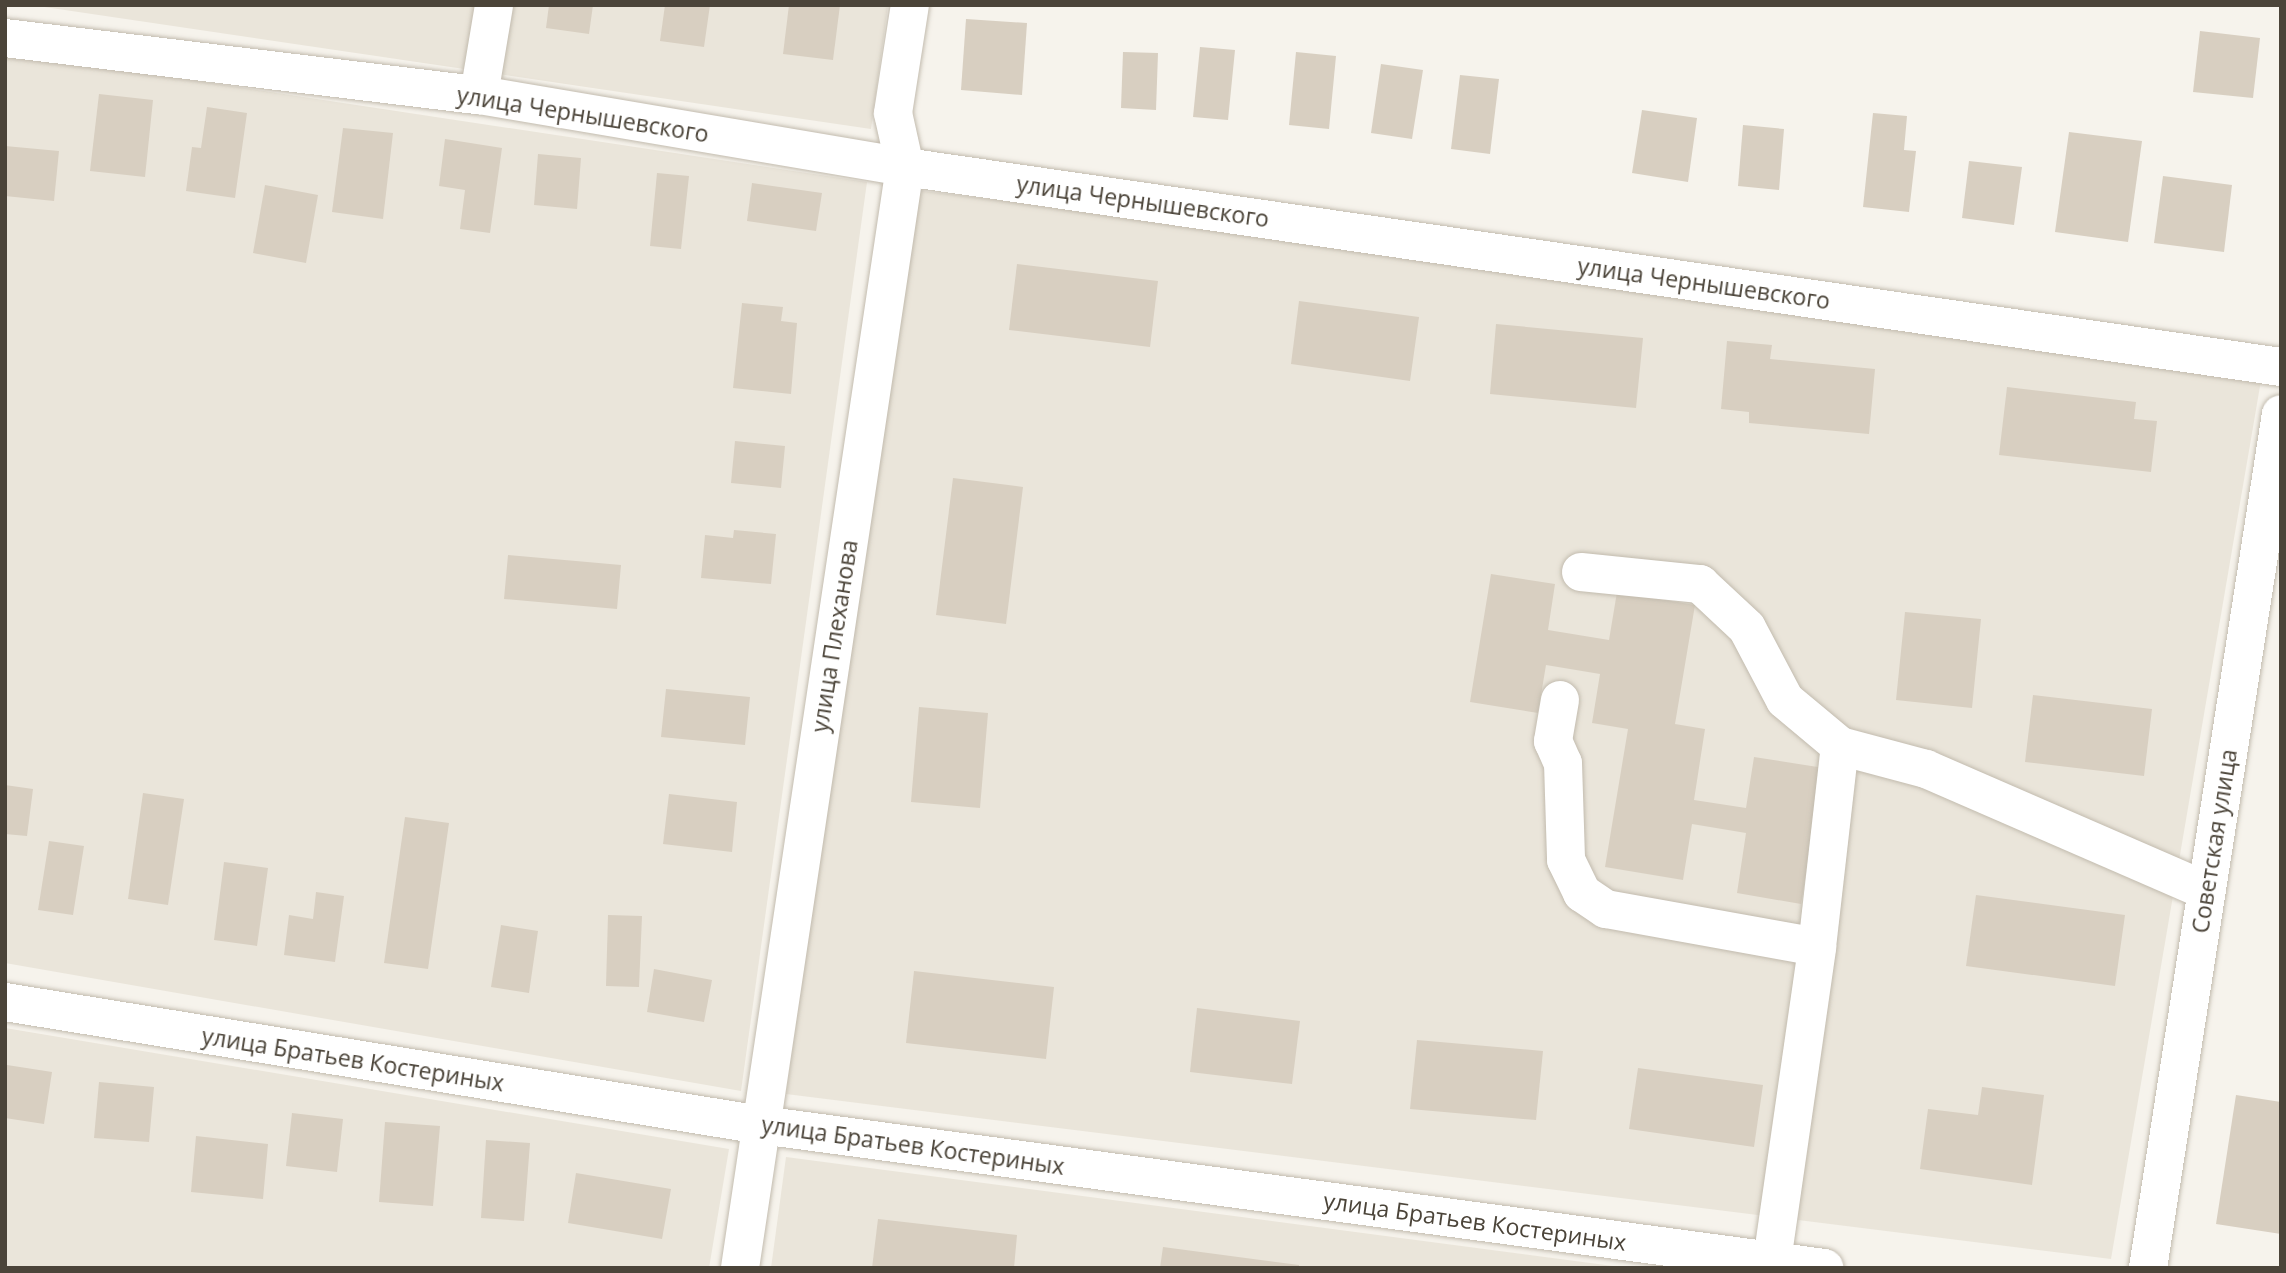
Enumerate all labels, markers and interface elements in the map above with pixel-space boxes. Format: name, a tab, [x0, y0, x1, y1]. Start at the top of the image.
street label: улица Чернышевского	[455, 80, 711, 148]
street label: улица Чернышевского	[1015, 170, 1271, 232]
street label: улица Чернышевского	[1576, 252, 1832, 314]
street label: улица Плеханова	[805, 538, 863, 734]
street label: Советская улица	[2186, 747, 2242, 935]
street label: улица Братьев Костериных	[200, 1021, 506, 1097]
street label: улица Братьев Костериных	[760, 1110, 1066, 1180]
street label: улица Братьев Костериных	[1322, 1186, 1628, 1256]

